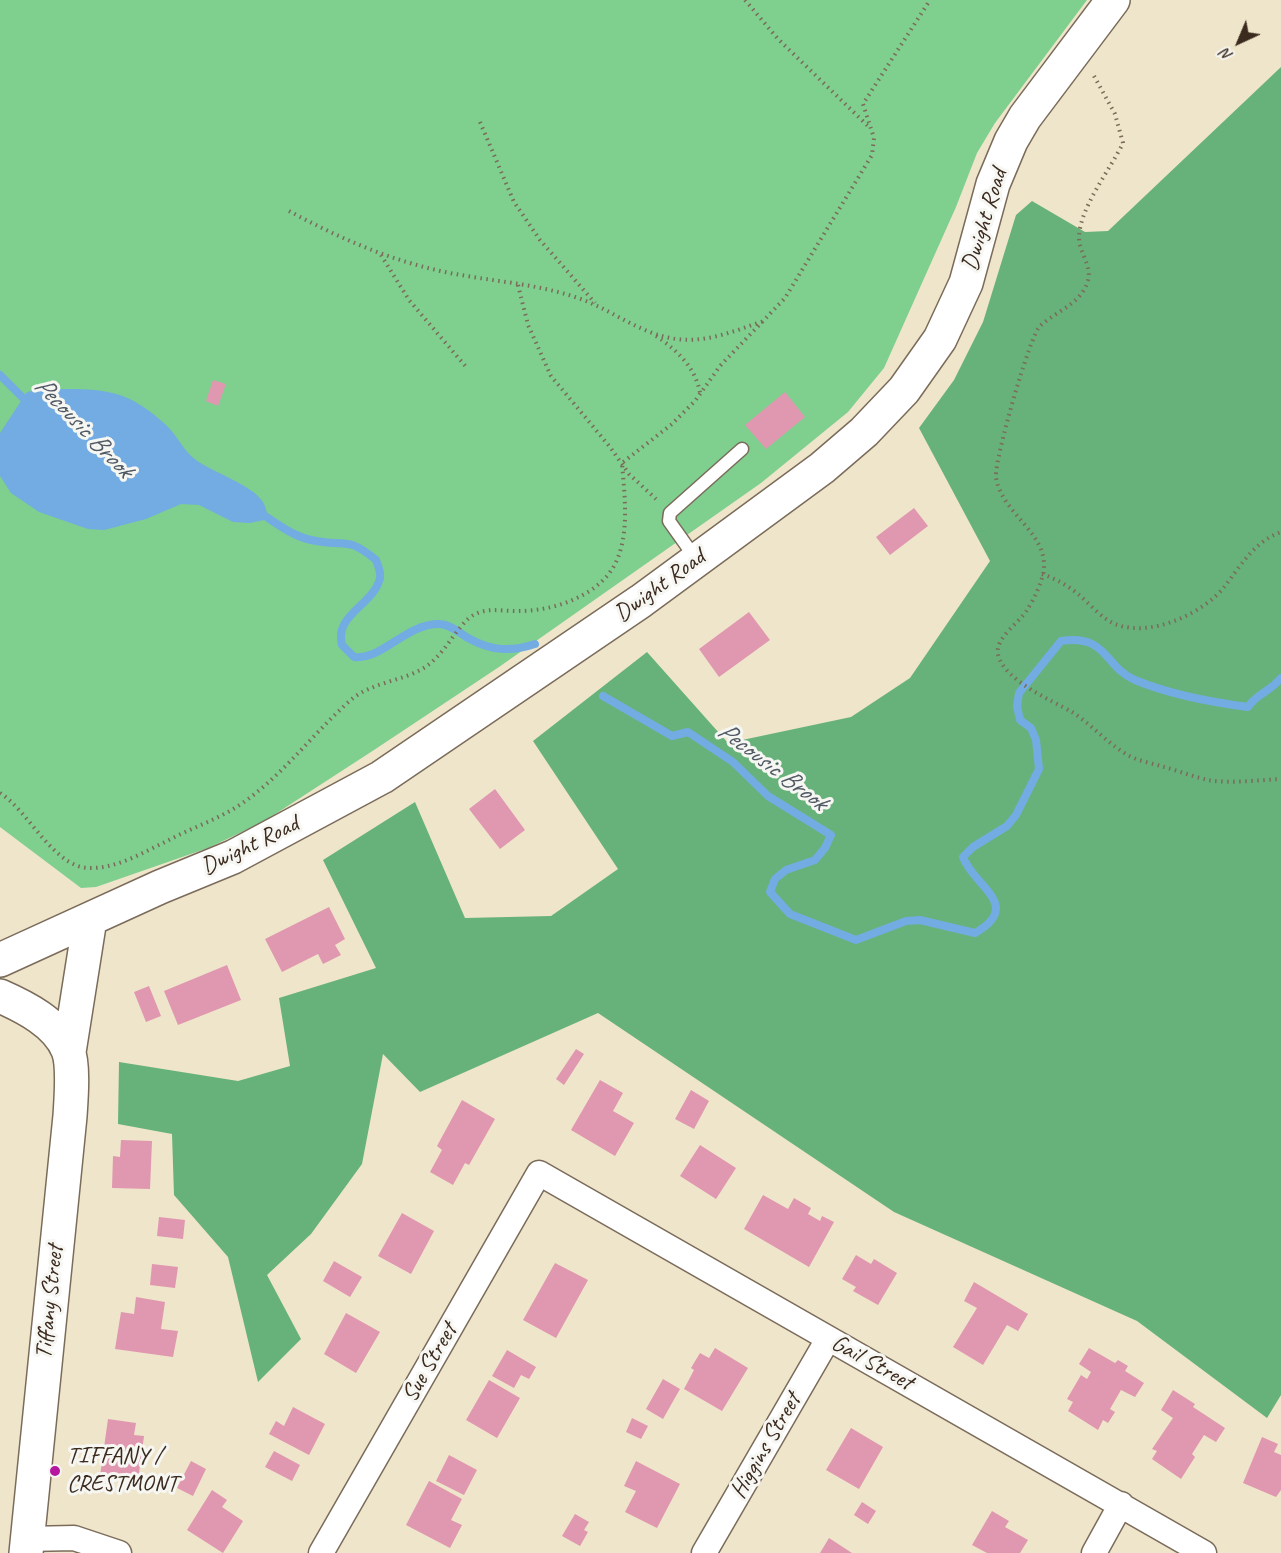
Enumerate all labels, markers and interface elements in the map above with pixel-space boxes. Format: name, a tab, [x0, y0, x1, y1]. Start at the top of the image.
north arrow	[1209, 12, 1269, 72]
text: N	[1216, 44, 1237, 66]
street label: Dwight Road	[956, 166, 1014, 274]
water label: Pecousic Brook	[27, 371, 139, 485]
street label: Dwight Road	[609, 544, 711, 628]
water label: Pecousic Brook	[711, 716, 833, 818]
street label: Dwight Road	[197, 810, 303, 882]
street label: Tiffany Street	[30, 1244, 70, 1360]
street label: Sue Street	[396, 1319, 464, 1407]
street label: Gail Street	[826, 1329, 918, 1397]
street label: Higgins Street	[724, 1388, 808, 1504]
place label: TIFFANY / CRESTMONT	[67, 1443, 178, 1499]
marker: TIFFANY / CRESTMONT	[48, 1464, 62, 1478]

